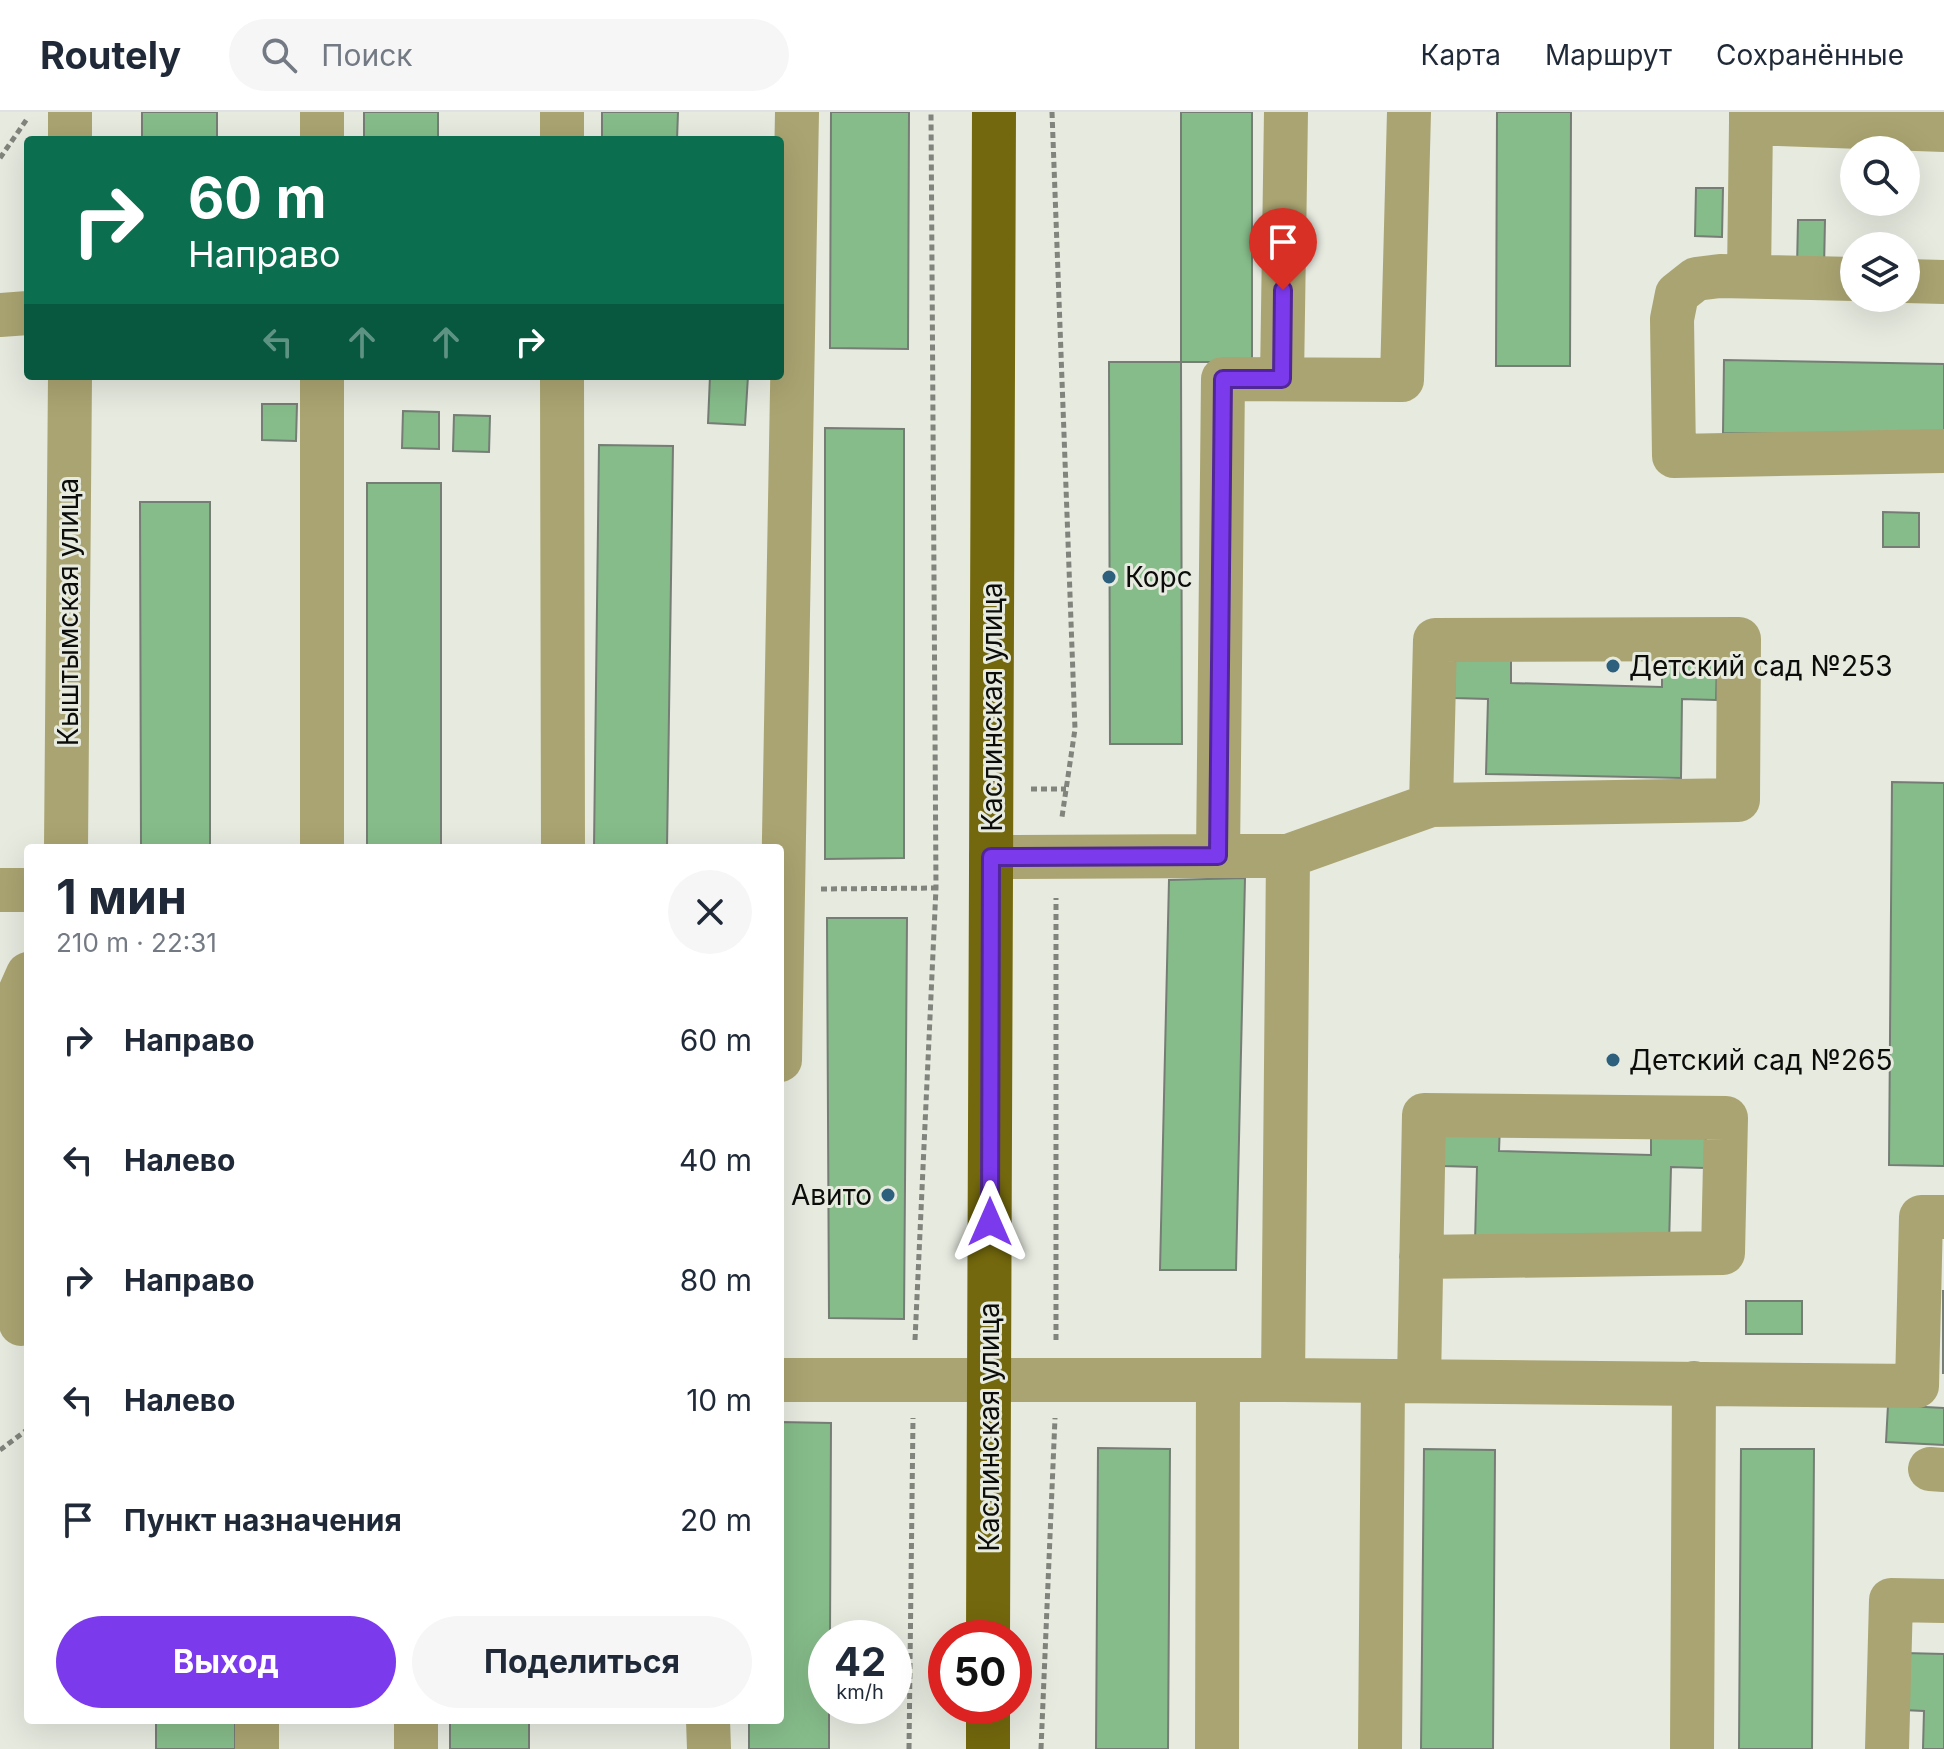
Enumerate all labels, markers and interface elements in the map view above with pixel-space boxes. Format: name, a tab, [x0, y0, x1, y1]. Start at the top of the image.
search box	[229, 19, 789, 91]
text: Routely	[40, 32, 181, 78]
icon: search	[257, 33, 301, 77]
text: Поиск	[321, 37, 413, 73]
text: Карта	[1421, 38, 1501, 72]
text: Маршрут	[1545, 38, 1672, 72]
text: Сохранённые	[1716, 38, 1904, 72]
map controls	[1840, 136, 1920, 312]
button: search	[1840, 136, 1920, 216]
text: 60 m	[188, 164, 327, 232]
icon: right	[56, 168, 160, 272]
pin	[1249, 208, 1317, 290]
icon: arrive	[1261, 220, 1305, 264]
text: Направо	[188, 232, 341, 276]
button: layers	[1840, 232, 1920, 312]
icon: left	[256, 320, 300, 364]
icon: ahead	[340, 320, 384, 364]
icon: ahead	[424, 320, 468, 364]
icon: right	[508, 320, 552, 364]
street label: Кыштымская улица	[51, 478, 85, 746]
place label: Корс	[1125, 560, 1193, 594]
marker: Корс	[1100, 568, 1118, 586]
street label: Каслинская улица	[975, 582, 1009, 832]
place label: Детский сад №253	[1629, 649, 1892, 683]
marker: Детский сад №253	[1604, 657, 1622, 675]
text: 1 мин	[56, 867, 187, 926]
button: close	[668, 870, 752, 954]
text: 210 m · 22:31	[56, 927, 217, 958]
icon: right	[56, 1018, 100, 1062]
text: Направо	[124, 1022, 255, 1058]
text: 60 m	[680, 1022, 752, 1058]
place label: Детский сад №265	[1629, 1043, 1893, 1077]
marker: Детский сад №265	[1604, 1051, 1622, 1069]
icon: left	[56, 1138, 100, 1182]
text: Налево	[124, 1142, 236, 1178]
text: 40 m	[679, 1142, 752, 1178]
place label: Авито	[791, 1178, 872, 1212]
position arrow	[948, 1180, 1032, 1264]
marker: Авито	[879, 1186, 897, 1204]
icon: right	[56, 1258, 100, 1302]
text: Направо	[124, 1262, 255, 1298]
text: 80 m	[680, 1262, 752, 1298]
street label: Каслинская улица	[972, 1302, 1006, 1552]
icon: left	[56, 1378, 100, 1422]
text: Налево	[124, 1382, 236, 1418]
text: 10 m	[686, 1382, 752, 1418]
icon: arrive	[56, 1498, 100, 1542]
text: Пункт назначения	[124, 1502, 402, 1538]
text: 20 m	[680, 1502, 752, 1538]
button: Выход	[56, 1616, 396, 1708]
button: Поделиться	[412, 1616, 752, 1708]
speed limit sign: 50	[928, 1620, 1032, 1724]
text: 42	[834, 1637, 886, 1686]
text: km/h	[836, 1680, 884, 1704]

